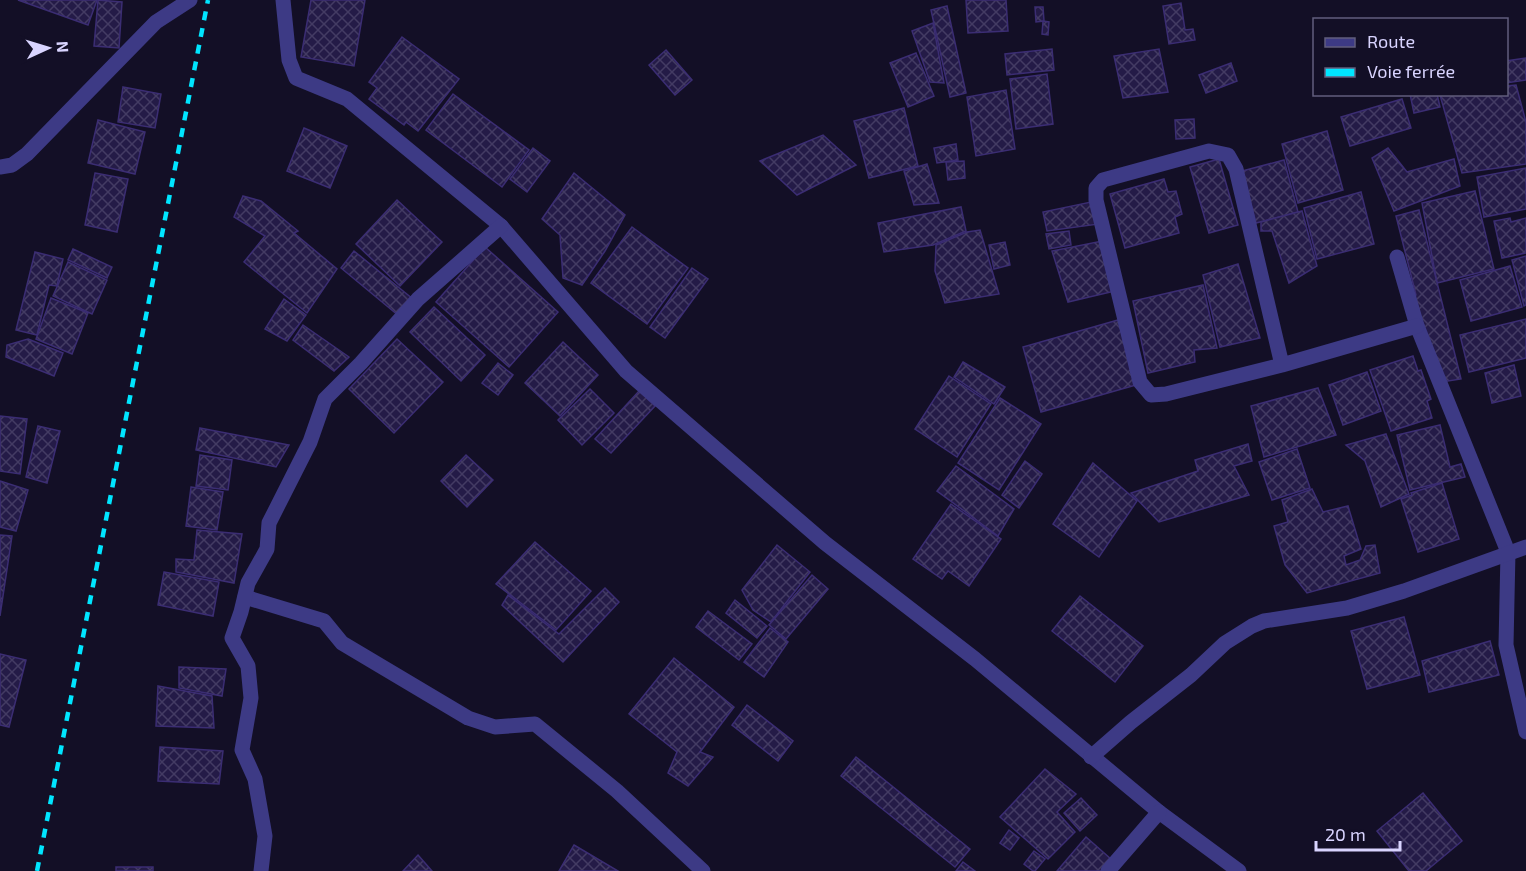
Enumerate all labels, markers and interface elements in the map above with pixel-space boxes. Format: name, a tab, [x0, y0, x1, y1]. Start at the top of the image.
north arrow	[18, 18, 78, 78]
legend	[1313, 18, 1508, 96]
text: Route	[1367, 30, 1415, 52]
text: N	[54, 40, 73, 53]
text: Voie ferrée	[1367, 60, 1455, 82]
scale bar	[1316, 814, 1400, 852]
text: 20 m	[1325, 823, 1366, 845]

